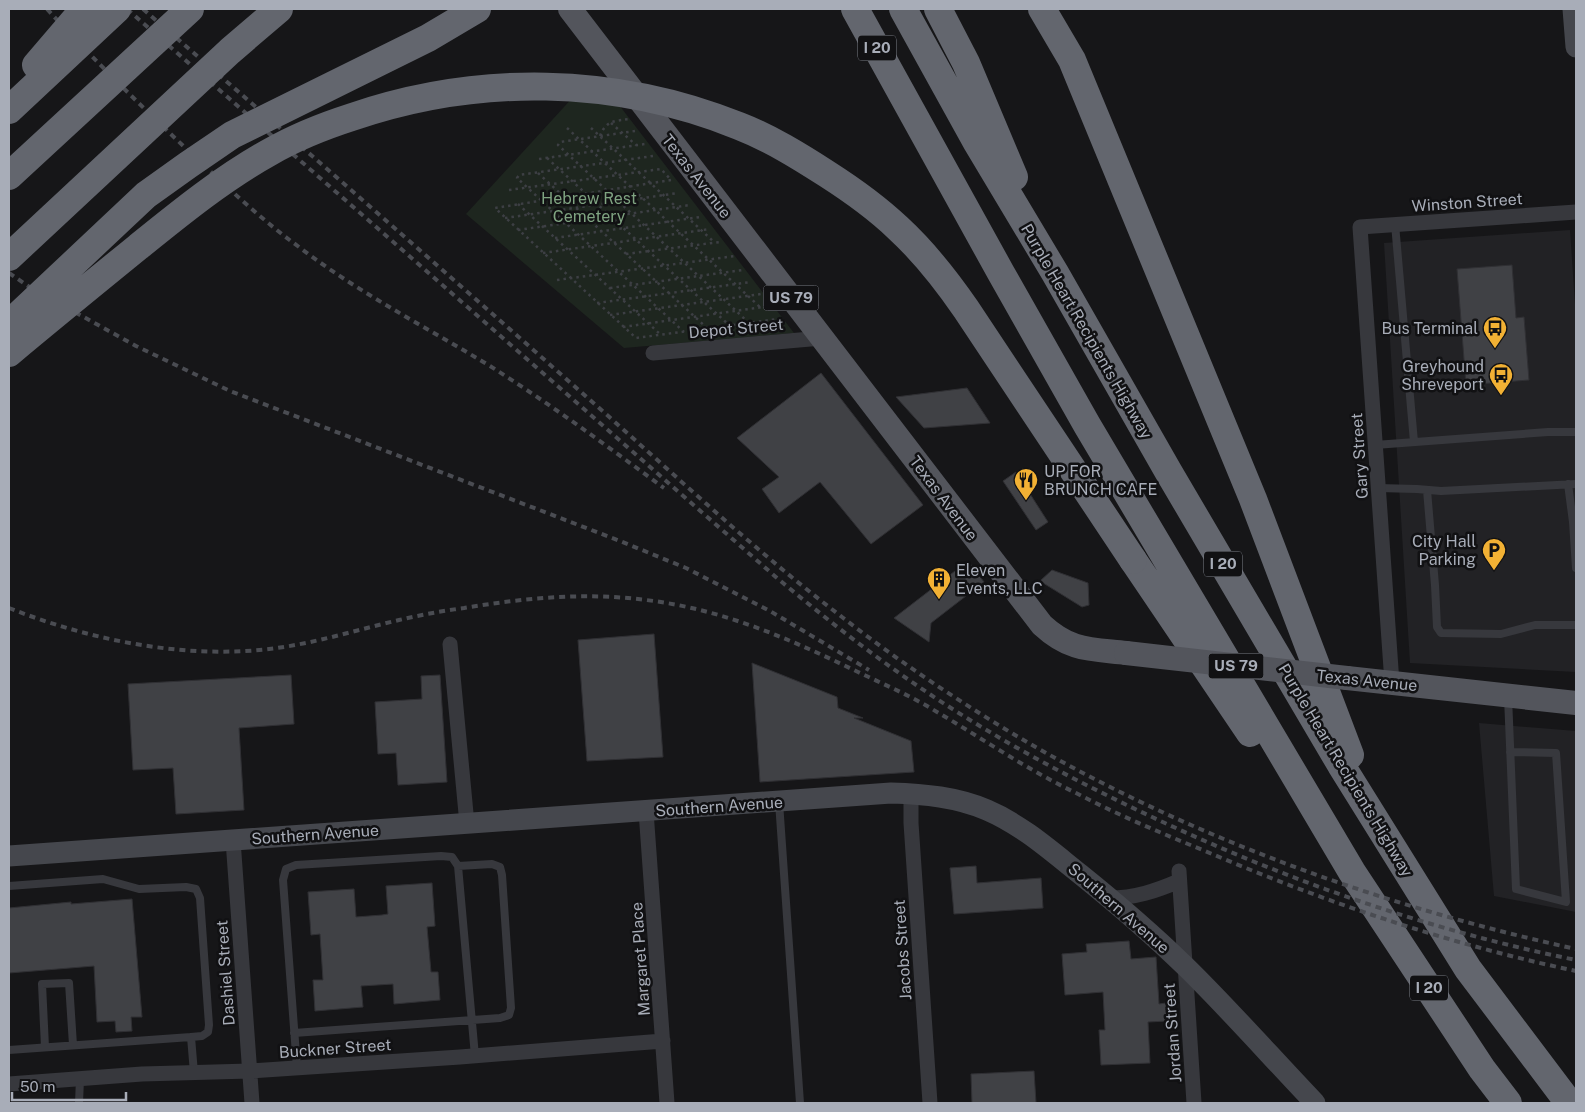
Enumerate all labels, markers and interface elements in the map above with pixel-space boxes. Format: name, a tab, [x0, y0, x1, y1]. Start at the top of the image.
road number: I 20	[858, 36, 896, 60]
street label: Texas Avenue	[658, 131, 735, 222]
park label: Hebrew Rest Cemetery	[541, 189, 637, 226]
street label: Winston Street	[1411, 189, 1523, 216]
street label: Purple Heart Recipients Highway	[1017, 220, 1156, 442]
road number: US 79	[764, 286, 818, 310]
street label: Depot Street	[688, 315, 784, 342]
bus stop icon: Bus Terminal	[1482, 315, 1508, 349]
place label: Bus Terminal	[1382, 319, 1478, 338]
place label: Greyhound Shreveport	[1401, 357, 1484, 394]
bus stop icon: Greyhound Shreveport	[1488, 362, 1514, 396]
street label: Gary Street	[1347, 412, 1372, 500]
street label: Texas Avenue	[906, 452, 982, 544]
place label: UP FOR BRUNCH CAFE	[1044, 462, 1157, 499]
restaurant icon: UP FOR BRUNCH CAFE	[1013, 467, 1039, 501]
place label: City Hall Parking	[1412, 532, 1476, 569]
parking icon: City Hall Parking	[1481, 537, 1507, 571]
road number: I 20	[1204, 552, 1242, 576]
place label: Eleven Events, LLC	[956, 561, 1043, 598]
building icon: Eleven Events, LLC	[926, 566, 952, 600]
road number: US 79	[1208, 654, 1264, 678]
street label: Purple Heart Recipients Highway	[1274, 660, 1417, 881]
street label: Texas Avenue	[1316, 666, 1418, 695]
street label: Southern Avenue	[655, 793, 783, 820]
street label: Southern Avenue	[251, 821, 379, 848]
street label: Southern Avenue	[1064, 859, 1173, 957]
street label: Jacobs Street	[890, 899, 915, 1001]
street label: Margaret Place	[627, 901, 654, 1016]
street label: Dashiel Street	[212, 920, 239, 1026]
road number: I 20	[1410, 976, 1448, 1000]
street label: Jordan Street	[1160, 983, 1185, 1083]
street label: Buckner Street	[278, 1035, 392, 1062]
scale bar	[12, 1070, 126, 1102]
text: 50 m	[20, 1078, 55, 1095]

